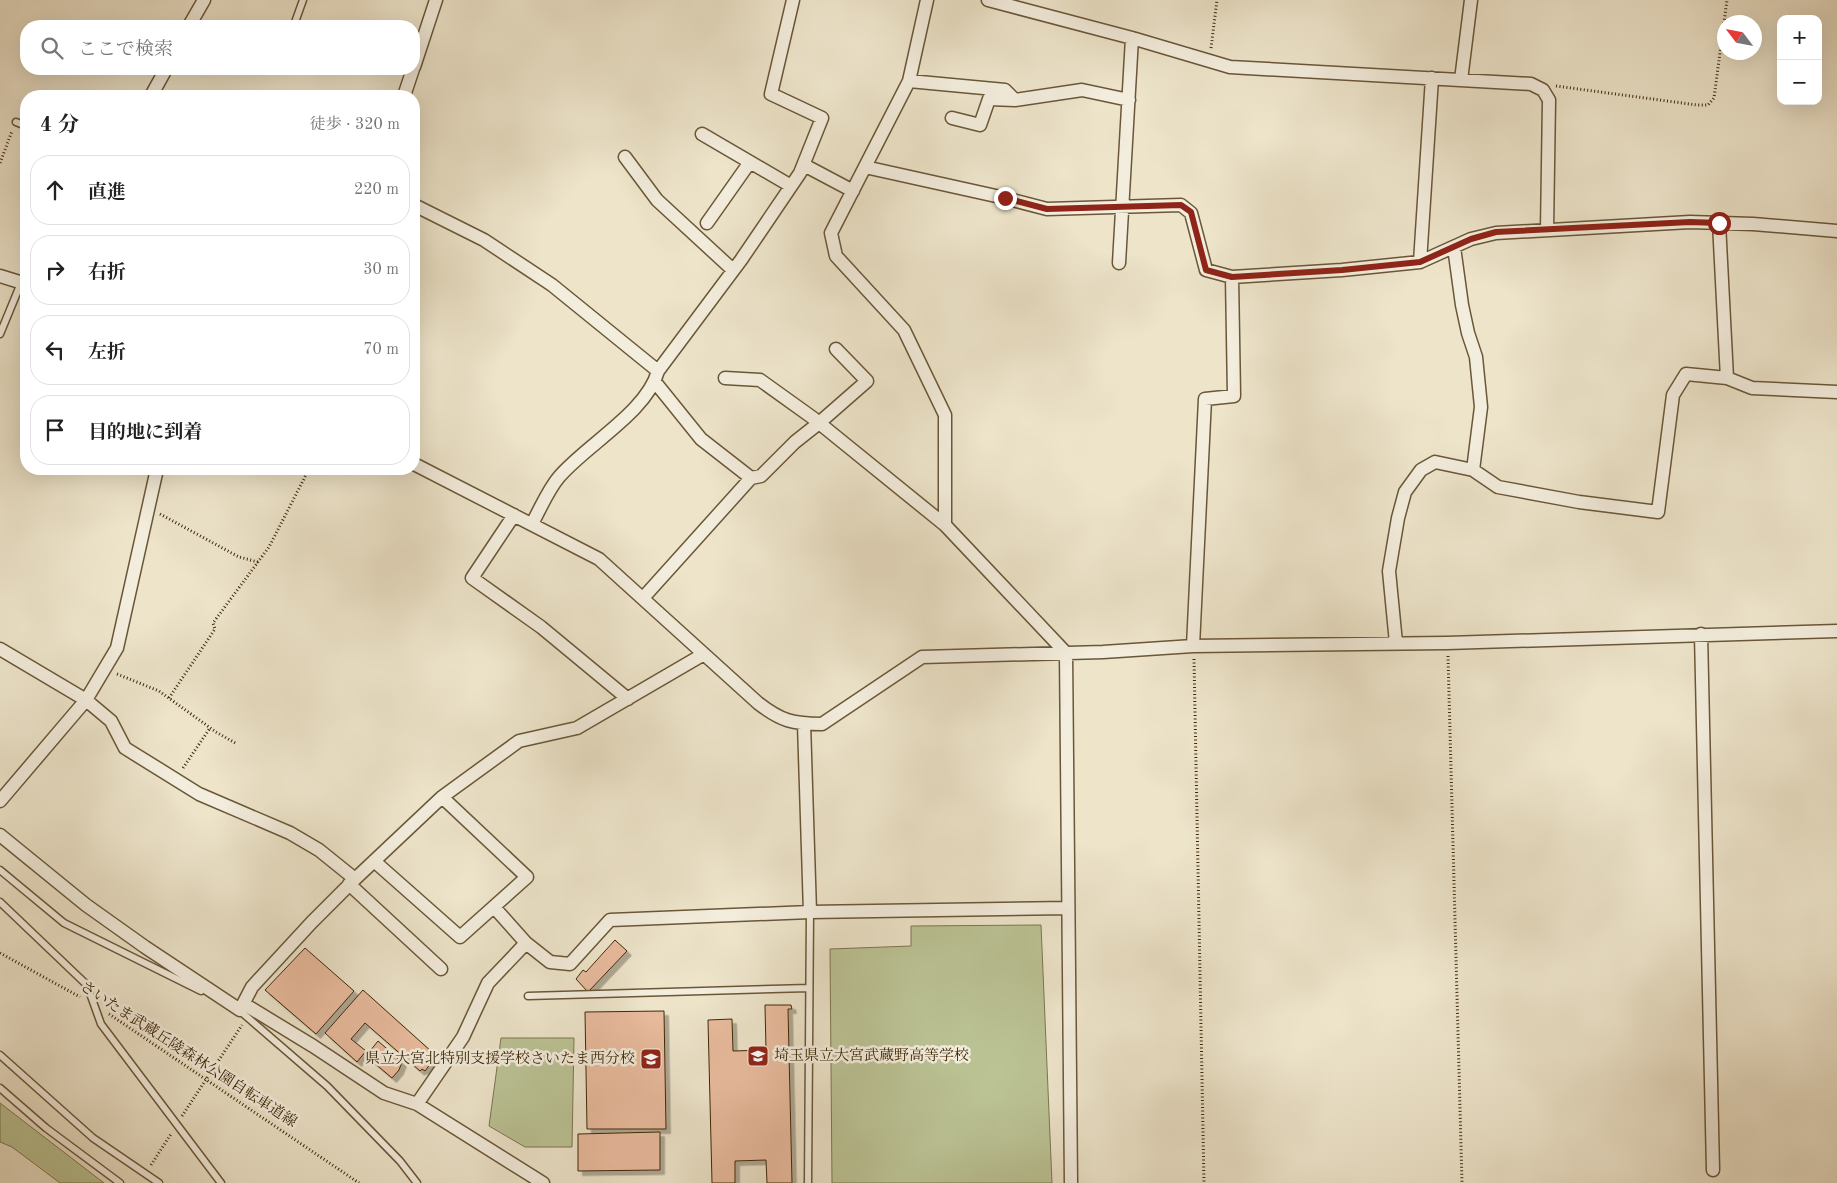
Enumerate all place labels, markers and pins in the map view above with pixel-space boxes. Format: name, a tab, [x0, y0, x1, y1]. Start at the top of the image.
school or university icon: 埼玉県立大宮武蔵野高等学校	[746, 1044, 770, 1068]
school or university icon: 県立大宮北特別支援学校さいたま西分校	[639, 1047, 663, 1071]
place label: 埼玉県立大宮武蔵野高等学校	[774, 1047, 969, 1064]
place label: 県立大宮北特別支援学校さいたま西分校	[365, 1050, 635, 1067]

